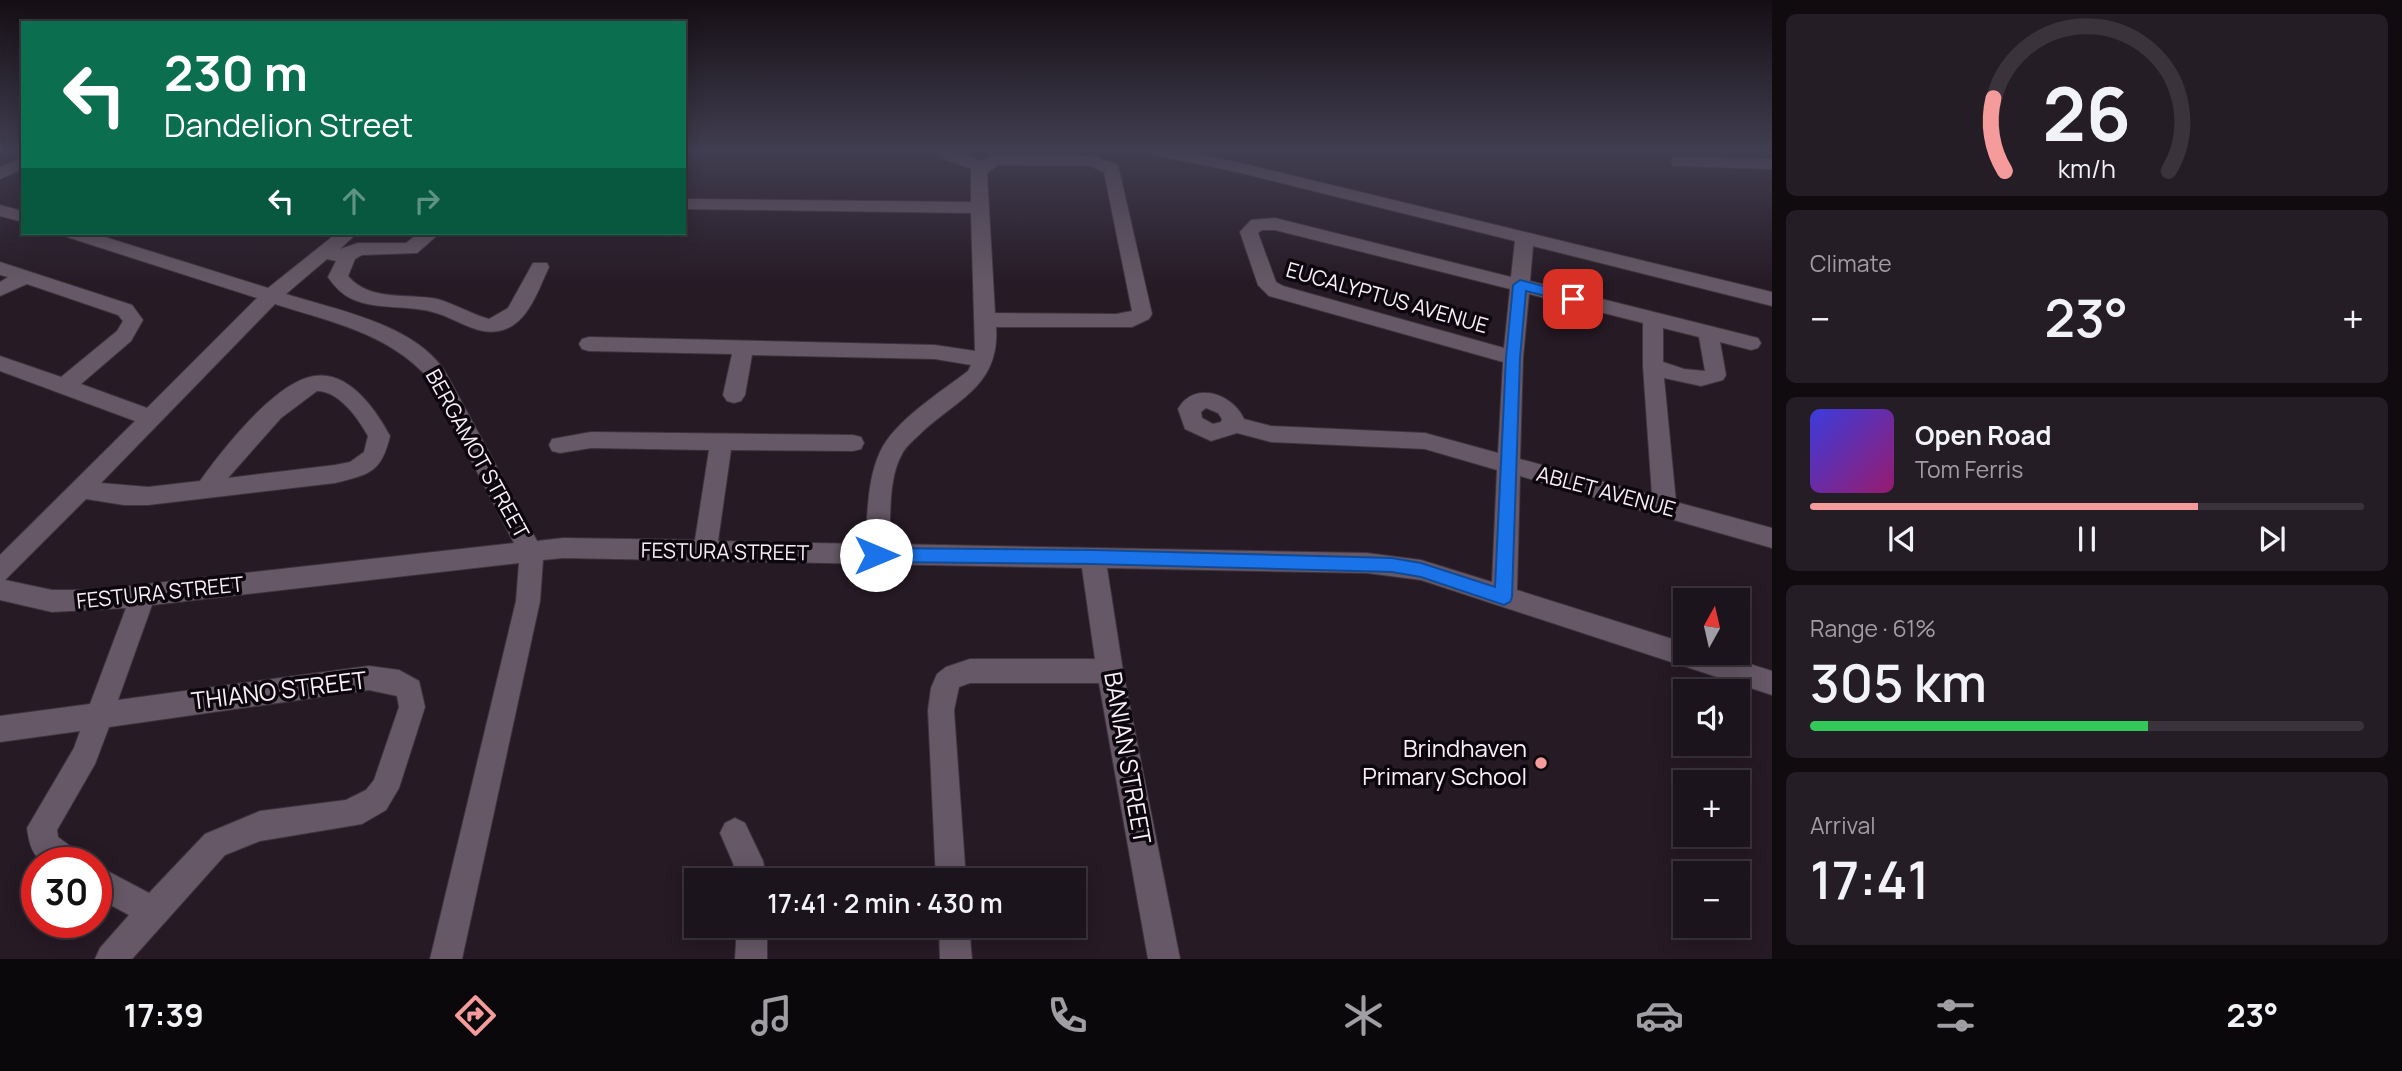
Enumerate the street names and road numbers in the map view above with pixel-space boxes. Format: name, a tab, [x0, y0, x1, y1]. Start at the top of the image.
street label: EUCALYPTUS AVENUE	[1283, 255, 1492, 339]
street label: BERGAMOT STREET	[420, 364, 536, 544]
street label: ABLET AVENUE	[1534, 459, 1679, 523]
street label: FESTURA STREET	[641, 536, 810, 566]
street label: FESTURA STREET	[75, 569, 245, 615]
street label: THIANO STREET	[189, 662, 369, 717]
street label: BANIAN STREET	[1097, 669, 1160, 847]

